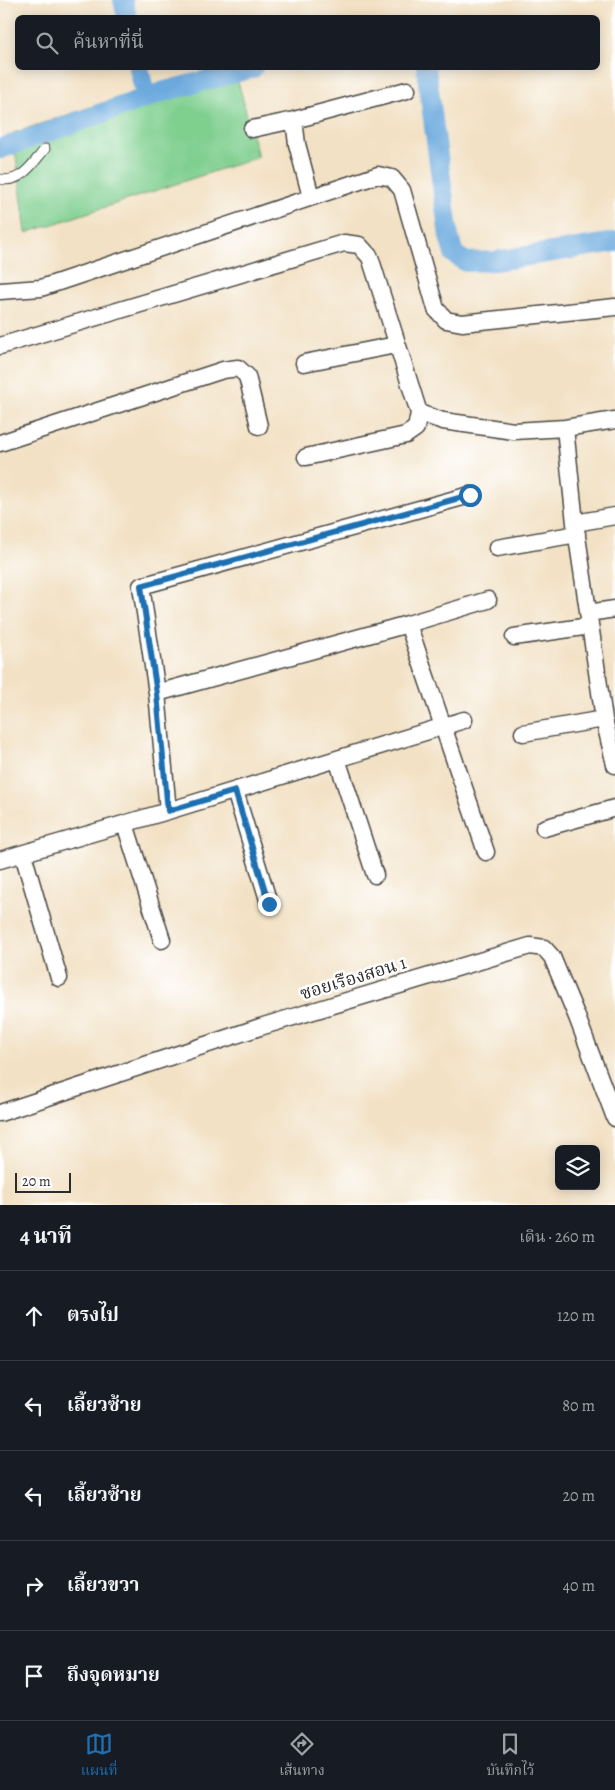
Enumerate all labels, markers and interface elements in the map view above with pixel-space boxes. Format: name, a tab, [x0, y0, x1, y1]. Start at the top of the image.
search box	[15, 15, 600, 70]
icon: search	[33, 29, 61, 57]
text: ค้นหาที่นี่	[73, 29, 144, 55]
route start	[459, 484, 482, 507]
route end	[258, 893, 281, 916]
street label: ซอยเรืองสอน 1	[297, 950, 409, 1006]
map controls	[555, 1145, 600, 1190]
button: layers	[555, 1145, 600, 1190]
scale bar	[15, 1170, 71, 1193]
text: 20 m	[22, 1172, 51, 1191]
text: 4 นาที	[20, 1222, 72, 1250]
text: เดิน · 260 m	[519, 1226, 595, 1248]
icon: ahead	[20, 1302, 48, 1330]
text: ตรงไป	[67, 1302, 119, 1328]
text: 120 m	[557, 1305, 595, 1327]
icon: left	[20, 1392, 48, 1420]
text: เลี้ยวซ้าย	[67, 1392, 141, 1418]
text: 80 m	[562, 1395, 595, 1417]
icon: left	[20, 1482, 48, 1510]
text: เลี้ยวซ้าย	[67, 1482, 141, 1508]
text: 20 m	[562, 1485, 595, 1507]
icon: right	[20, 1572, 48, 1600]
text: เลี้ยวขวา	[67, 1572, 139, 1598]
text: 40 m	[563, 1575, 595, 1597]
icon: arrive	[20, 1662, 48, 1690]
text: ถึงจุดหมาย	[67, 1662, 160, 1688]
tab: แผนที่	[81, 1730, 118, 1782]
tab: เส้นทาง	[279, 1730, 325, 1782]
tab: บันทึกไว้	[486, 1730, 534, 1782]

